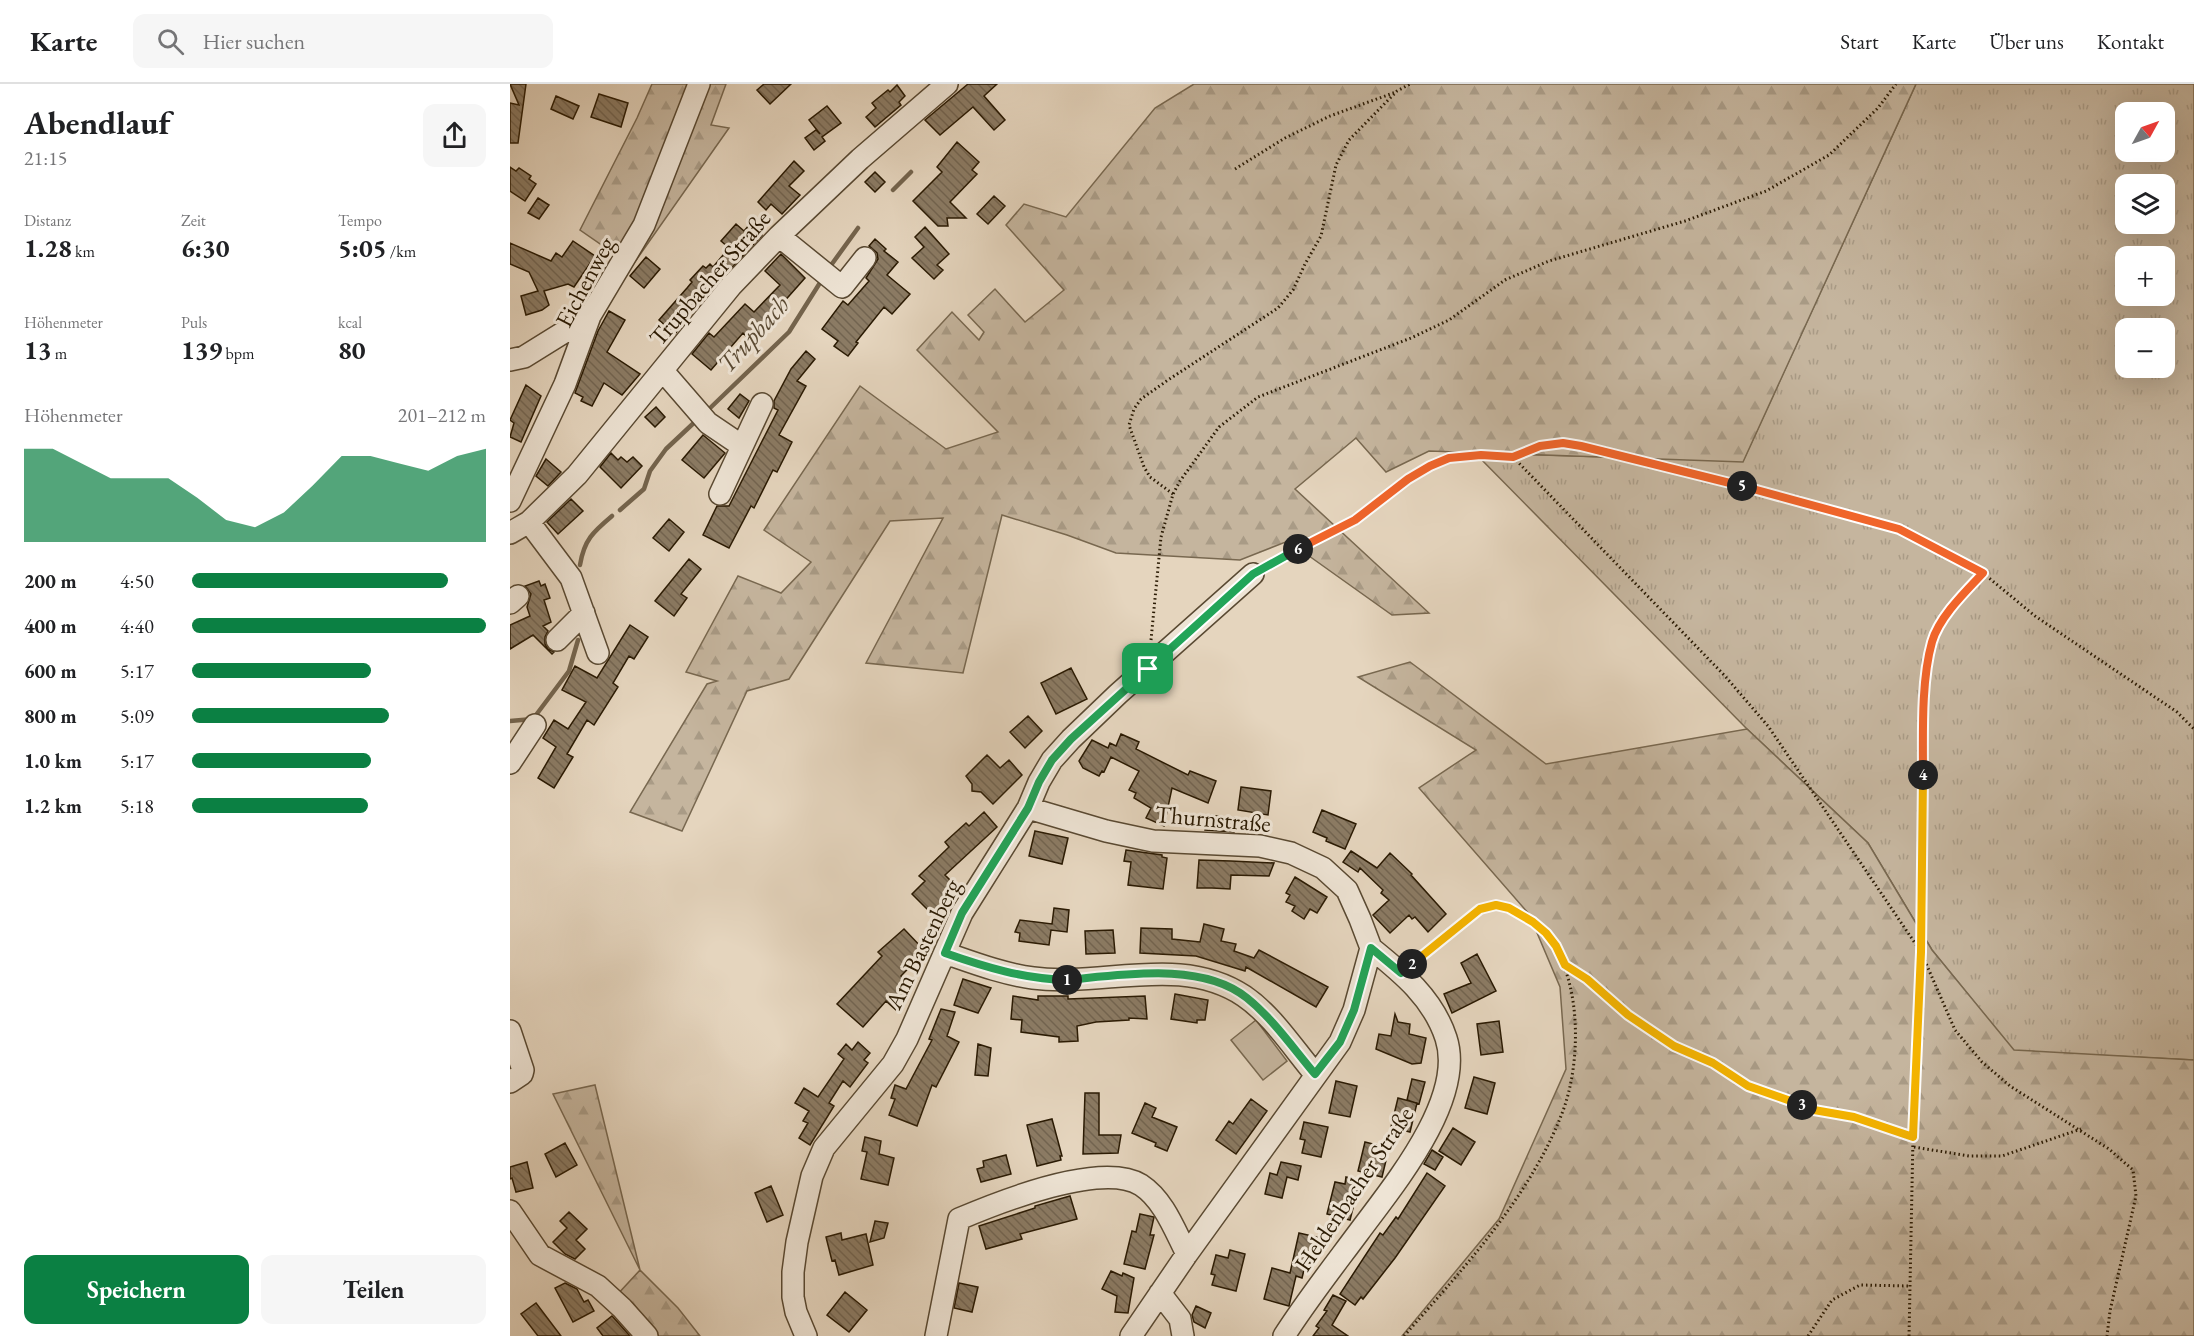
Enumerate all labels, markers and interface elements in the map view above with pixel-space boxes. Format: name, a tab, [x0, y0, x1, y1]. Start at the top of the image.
search box	[133, 14, 553, 68]
text: Karte	[30, 23, 97, 59]
icon: search	[154, 25, 187, 58]
text: Hier suchen	[202, 27, 305, 56]
text: Start	[1840, 28, 1879, 55]
text: Karte	[1912, 28, 1956, 55]
text: Über uns	[1989, 28, 2064, 55]
text: Kontakt	[2097, 28, 2164, 55]
text: Abendlauf	[24, 101, 170, 144]
north arrow	[2115, 102, 2175, 162]
map controls	[2115, 102, 2175, 378]
button: share	[423, 104, 486, 167]
text: 21:15	[24, 145, 67, 171]
button: layers	[2115, 174, 2175, 234]
street label: Trupbacher Straße	[643, 204, 777, 352]
text: Distanz	[24, 210, 71, 231]
text: Zeit	[181, 210, 206, 231]
text: Tempo	[338, 210, 382, 231]
street label: Eichenweg	[548, 230, 622, 333]
text: 1.28	[24, 231, 72, 265]
text: 6:30	[181, 231, 230, 265]
text: 5:05	[338, 231, 387, 265]
text: km	[72, 241, 95, 262]
text: /km	[387, 241, 416, 262]
button: +	[2115, 246, 2175, 306]
water label: Trupbach	[710, 289, 796, 379]
text: Höhenmeter	[24, 312, 103, 333]
text: Puls	[181, 312, 207, 333]
text: kcal	[338, 312, 362, 333]
button: −	[2115, 318, 2175, 378]
text: 13	[24, 333, 52, 367]
text: 139	[181, 333, 222, 367]
text: 80	[338, 333, 366, 367]
text: m	[52, 343, 67, 364]
text: bpm	[222, 343, 254, 364]
text: Höhenmeter	[24, 402, 123, 428]
text: 201–212 m	[398, 402, 486, 428]
pin: 5	[1727, 471, 1757, 501]
text: 5	[1738, 475, 1746, 496]
pin: 6	[1283, 534, 1313, 564]
text: 6	[1294, 538, 1302, 559]
text: 200 m	[24, 568, 77, 594]
text: 4:50	[120, 568, 154, 594]
text: 400 m	[24, 613, 77, 639]
text: 4:40	[120, 613, 154, 639]
pin	[1122, 643, 1173, 694]
icon: arrive	[1131, 652, 1164, 685]
text: 600 m	[24, 658, 77, 684]
text: 5:17	[120, 658, 154, 684]
text: 800 m	[24, 703, 77, 729]
text: 5:09	[120, 703, 154, 729]
text: 1.0 km	[24, 748, 82, 774]
text: 5:17	[120, 748, 154, 774]
pin: 4	[1908, 760, 1938, 790]
text: 4	[1919, 764, 1927, 785]
text: 1.2 km	[24, 793, 82, 819]
text: 5:18	[120, 793, 154, 819]
street label: Thurnstraße	[1154, 798, 1272, 839]
street label: Am Bastenberg	[877, 873, 968, 1015]
pin: 2	[1397, 949, 1427, 979]
text: 2	[1408, 953, 1416, 974]
pin: 1	[1052, 965, 1082, 995]
text: 1	[1063, 969, 1071, 990]
pin: 3	[1787, 1090, 1817, 1120]
text: 3	[1798, 1094, 1806, 1115]
street label: Heldenbacher Straße	[1287, 1100, 1420, 1277]
button: Speichern	[24, 1255, 249, 1324]
button: Teilen	[261, 1255, 486, 1324]

